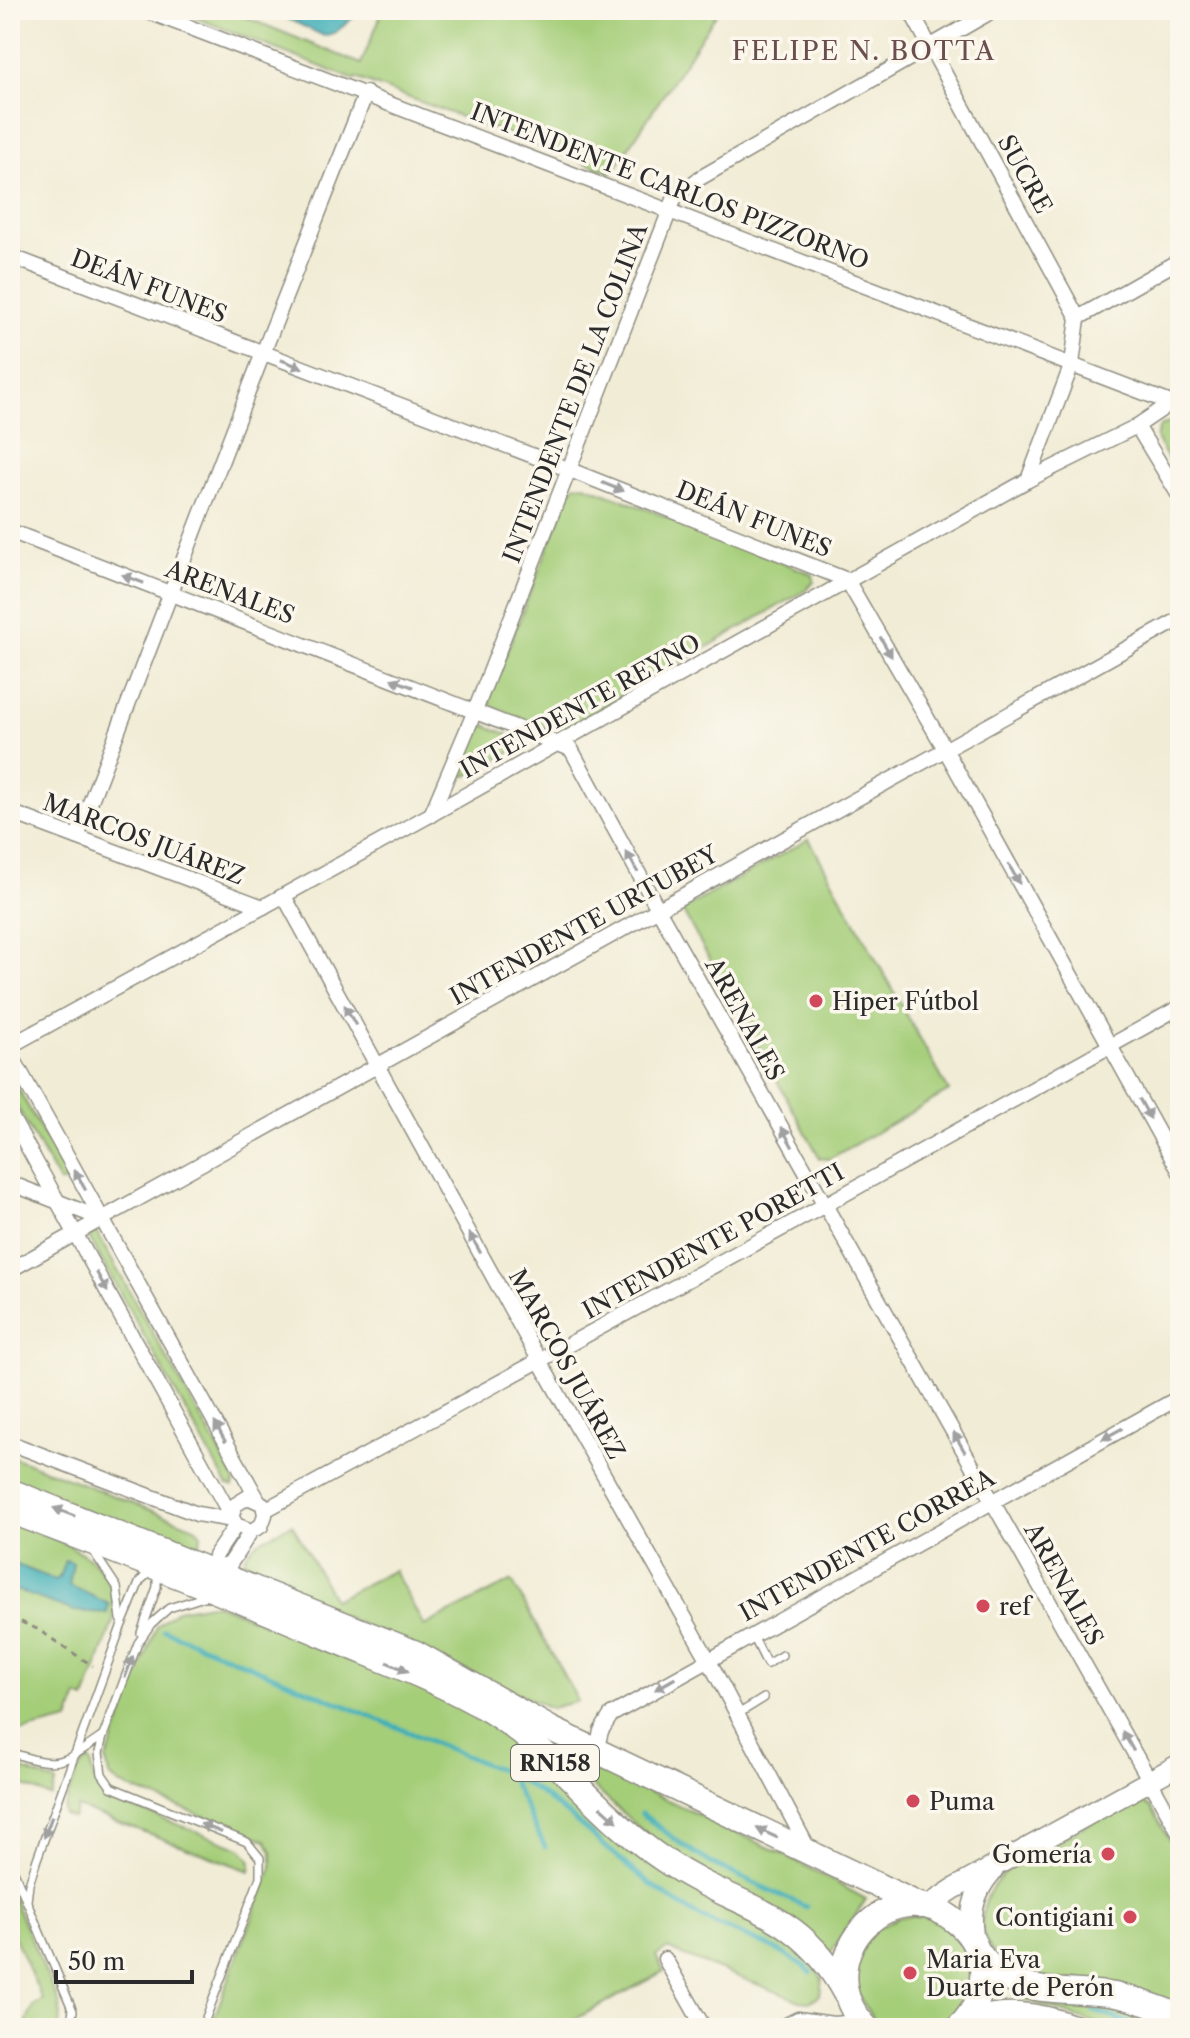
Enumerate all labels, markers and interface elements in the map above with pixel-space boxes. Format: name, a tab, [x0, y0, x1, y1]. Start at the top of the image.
district label: FELIPE N. BOTTA	[732, 35, 996, 67]
street label: INTENDENTE CARLOS PIZZORNO	[467, 96, 873, 276]
street label: SUCRE	[992, 130, 1058, 218]
street label: INTENDENTE DE LA COLINA	[497, 218, 654, 567]
street label: DEÁN FUNES	[67, 243, 231, 329]
one-way arrow	[280, 358, 304, 371]
street label: DEÁN FUNES	[672, 475, 836, 563]
one-way arrow	[601, 481, 625, 494]
street label: ARENALES	[160, 554, 299, 630]
one-way arrow	[121, 572, 145, 585]
street label: INTENDENTE REYNO	[455, 628, 705, 784]
one-way arrow	[879, 636, 893, 659]
one-way arrow	[390, 676, 414, 689]
street label: MARCOS JUÁREZ	[39, 787, 249, 891]
street label: INTENDENTE URTUBEY	[445, 839, 724, 1011]
one-way arrow	[625, 850, 639, 873]
one-way arrow	[1007, 863, 1021, 885]
street label: ARENALES	[699, 952, 791, 1086]
place label: Hiper Fútbol	[832, 987, 979, 1016]
marker: Hiper Fútbol	[807, 992, 825, 1010]
one-way arrow	[343, 1003, 357, 1026]
one-way arrow	[1139, 1098, 1152, 1121]
one-way arrow	[780, 1126, 794, 1148]
street label: INTENDENTE PORETTI	[577, 1157, 849, 1325]
one-way arrow	[74, 1169, 87, 1192]
one-way arrow	[468, 1231, 482, 1254]
street label: MARCOS JUÁREZ	[503, 1264, 631, 1464]
one-way arrow	[95, 1270, 109, 1293]
one-way arrow	[214, 1421, 228, 1443]
one-way arrow	[1100, 1427, 1123, 1441]
one-way arrow	[952, 1431, 966, 1453]
street label: INTENDENTE CORREA	[734, 1462, 1001, 1627]
one-way arrow	[52, 1505, 76, 1518]
street label: ARENALES	[1018, 1517, 1110, 1651]
place label: ref	[999, 1592, 1033, 1621]
marker: ref	[974, 1597, 992, 1615]
one-way arrow	[123, 1655, 136, 1679]
one-way arrow	[386, 1661, 410, 1674]
one-way arrow	[654, 1677, 676, 1691]
one-way arrow	[1121, 1730, 1135, 1753]
road number: RN158	[511, 1745, 599, 1781]
place label: Puma	[929, 1787, 995, 1816]
marker: Puma	[904, 1792, 922, 1810]
one-way arrow	[599, 1804, 618, 1822]
one-way arrow	[42, 1816, 54, 1840]
one-way arrow	[199, 1821, 223, 1834]
one-way arrow	[755, 1826, 778, 1840]
place label: Gomería	[992, 1840, 1092, 1869]
marker: Gomería	[1099, 1845, 1117, 1863]
place label: Contigiani	[995, 1903, 1114, 1932]
marker: Contigiani	[1121, 1908, 1139, 1926]
scale bar	[56, 1934, 192, 1984]
place label: Maria Eva Duarte de Perón	[926, 1945, 1114, 2002]
text: 50 m	[68, 1947, 125, 1976]
marker: Maria Eva Duarte de Perón	[901, 1964, 919, 1982]

